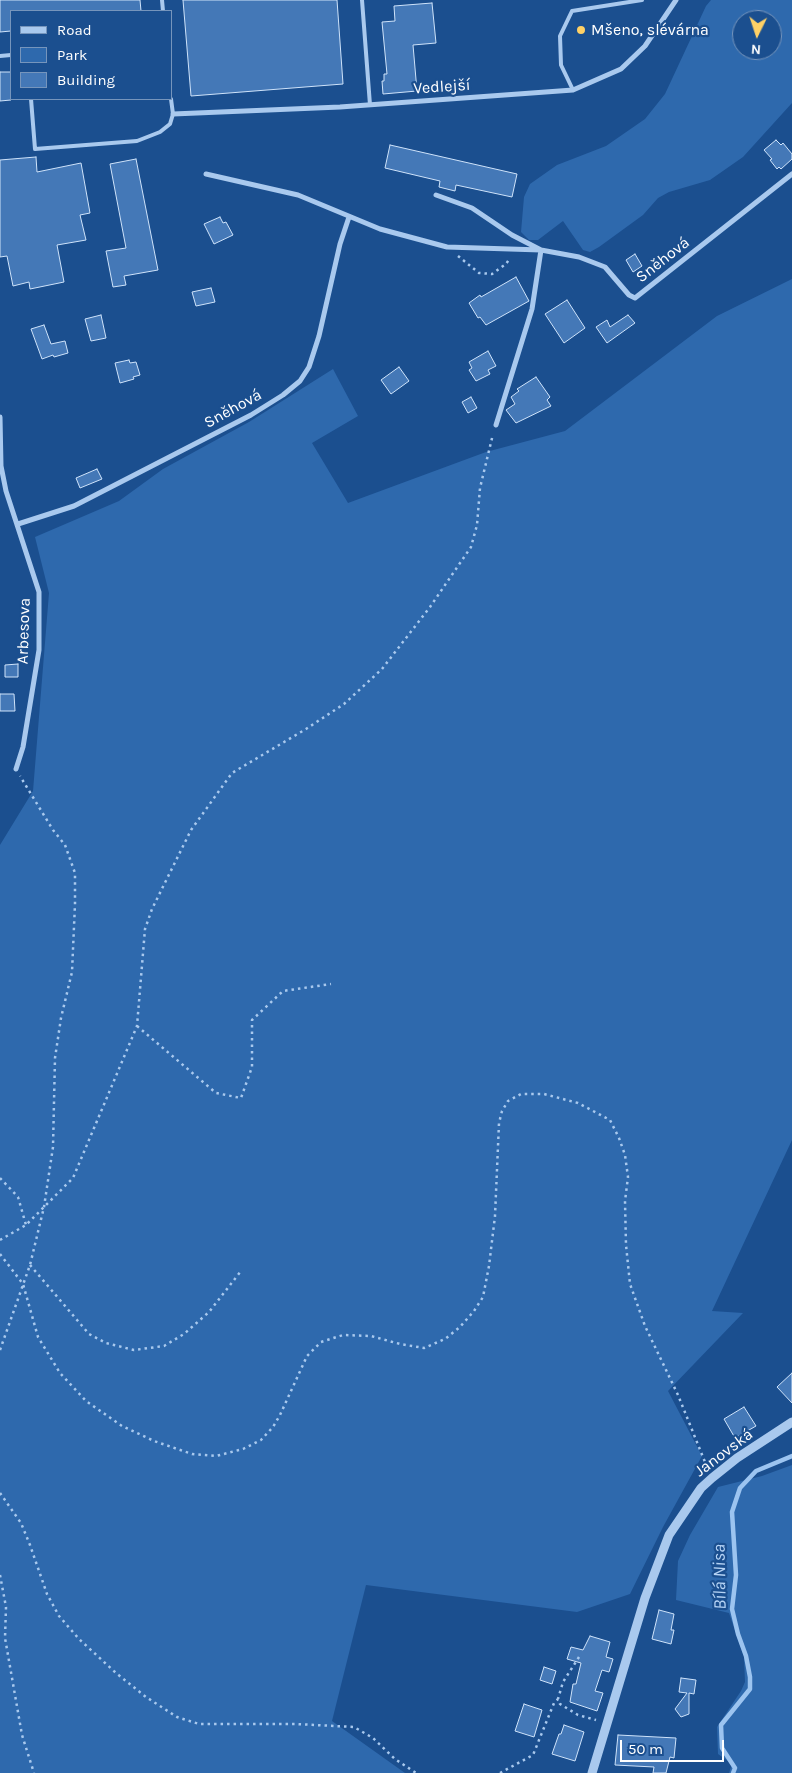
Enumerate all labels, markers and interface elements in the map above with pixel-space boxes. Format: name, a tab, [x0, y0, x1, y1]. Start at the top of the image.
legend	[10, 10, 172, 100]
north arrow	[732, 10, 782, 60]
place label: Mšeno, slévárna	[591, 20, 709, 40]
text: Road	[57, 21, 92, 39]
marker: Mšeno, slévárna	[575, 24, 587, 36]
text: N	[750, 41, 762, 58]
text: Park	[57, 46, 87, 64]
text: Building	[57, 71, 115, 89]
street label: Vedlejší	[413, 75, 471, 99]
street label: Sněhová	[632, 233, 694, 287]
street label: Sněhová	[201, 385, 265, 433]
street label: Arbesova	[13, 597, 35, 665]
street label: Janovská	[691, 1425, 757, 1481]
water label: Bílá Nisa	[709, 1544, 731, 1610]
scale bar	[622, 1730, 726, 1762]
text: 50 m	[628, 1740, 663, 1758]

